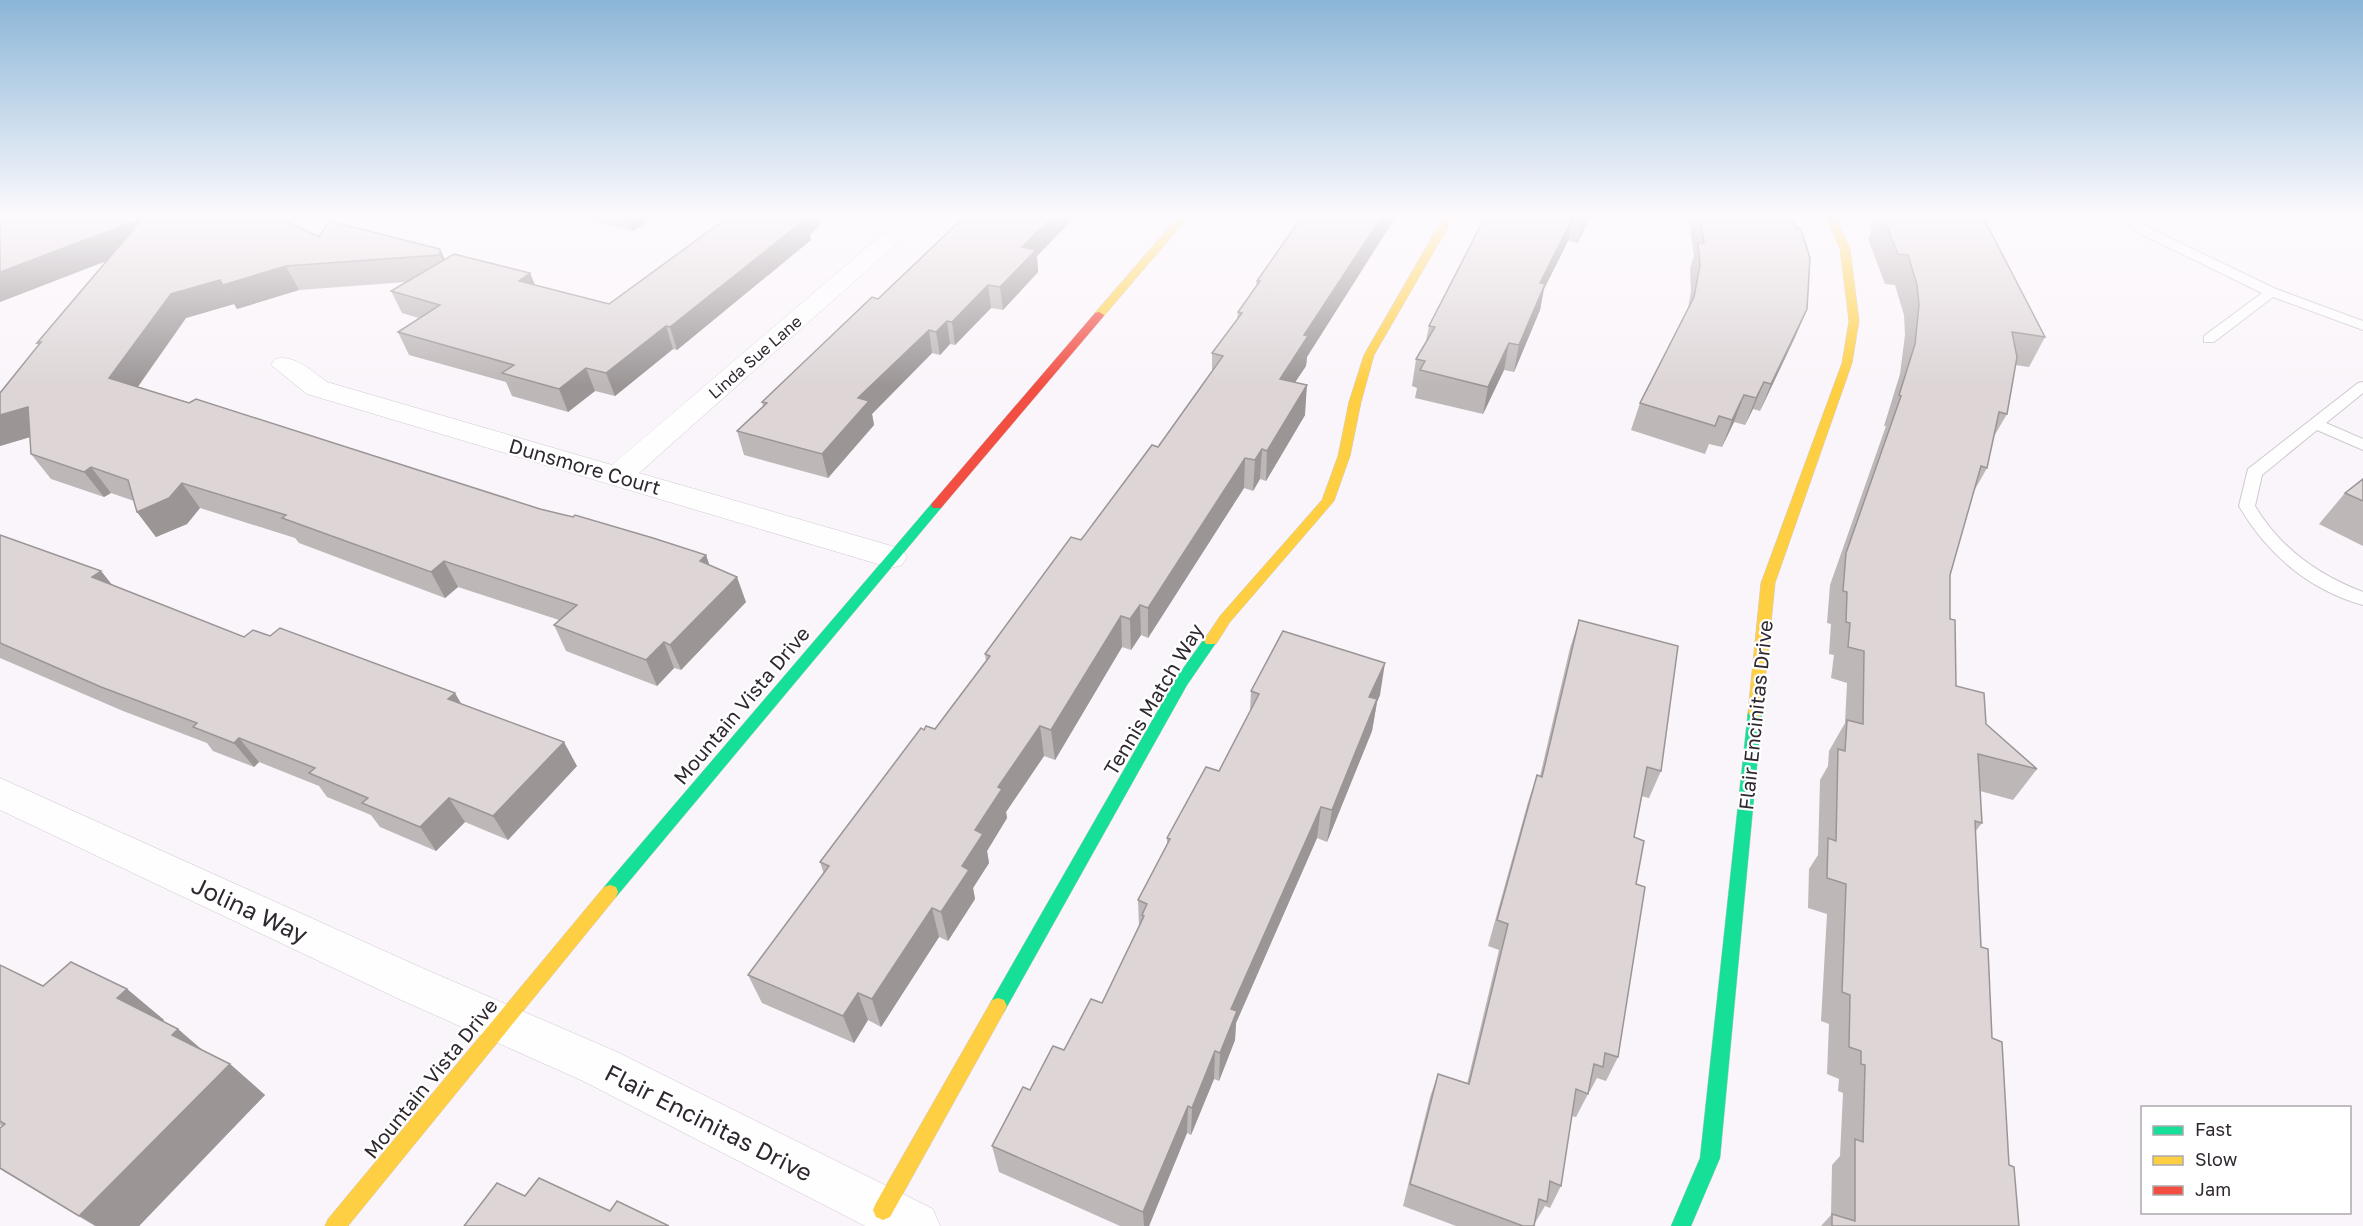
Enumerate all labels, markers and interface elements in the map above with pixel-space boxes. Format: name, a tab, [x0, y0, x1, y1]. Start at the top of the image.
street label: Linda Sue Lane	[704, 311, 806, 403]
street label: Dunsmore Court	[506, 433, 664, 499]
street label: Tennis Match Way	[1098, 619, 1208, 779]
street label: Flair Encinitas Drive	[1733, 619, 1777, 811]
street label: Mountain Vista Drive	[668, 621, 814, 789]
street label: Jolina Way	[187, 869, 313, 949]
street label: Mountain Vista Drive	[358, 993, 502, 1163]
street label: Flair Encinitas Drive	[600, 1057, 818, 1187]
legend	[2141, 1106, 2351, 1214]
text: Fast	[2195, 1118, 2232, 1140]
text: Slow	[2195, 1148, 2238, 1170]
text: Jam	[2195, 1178, 2231, 1200]

